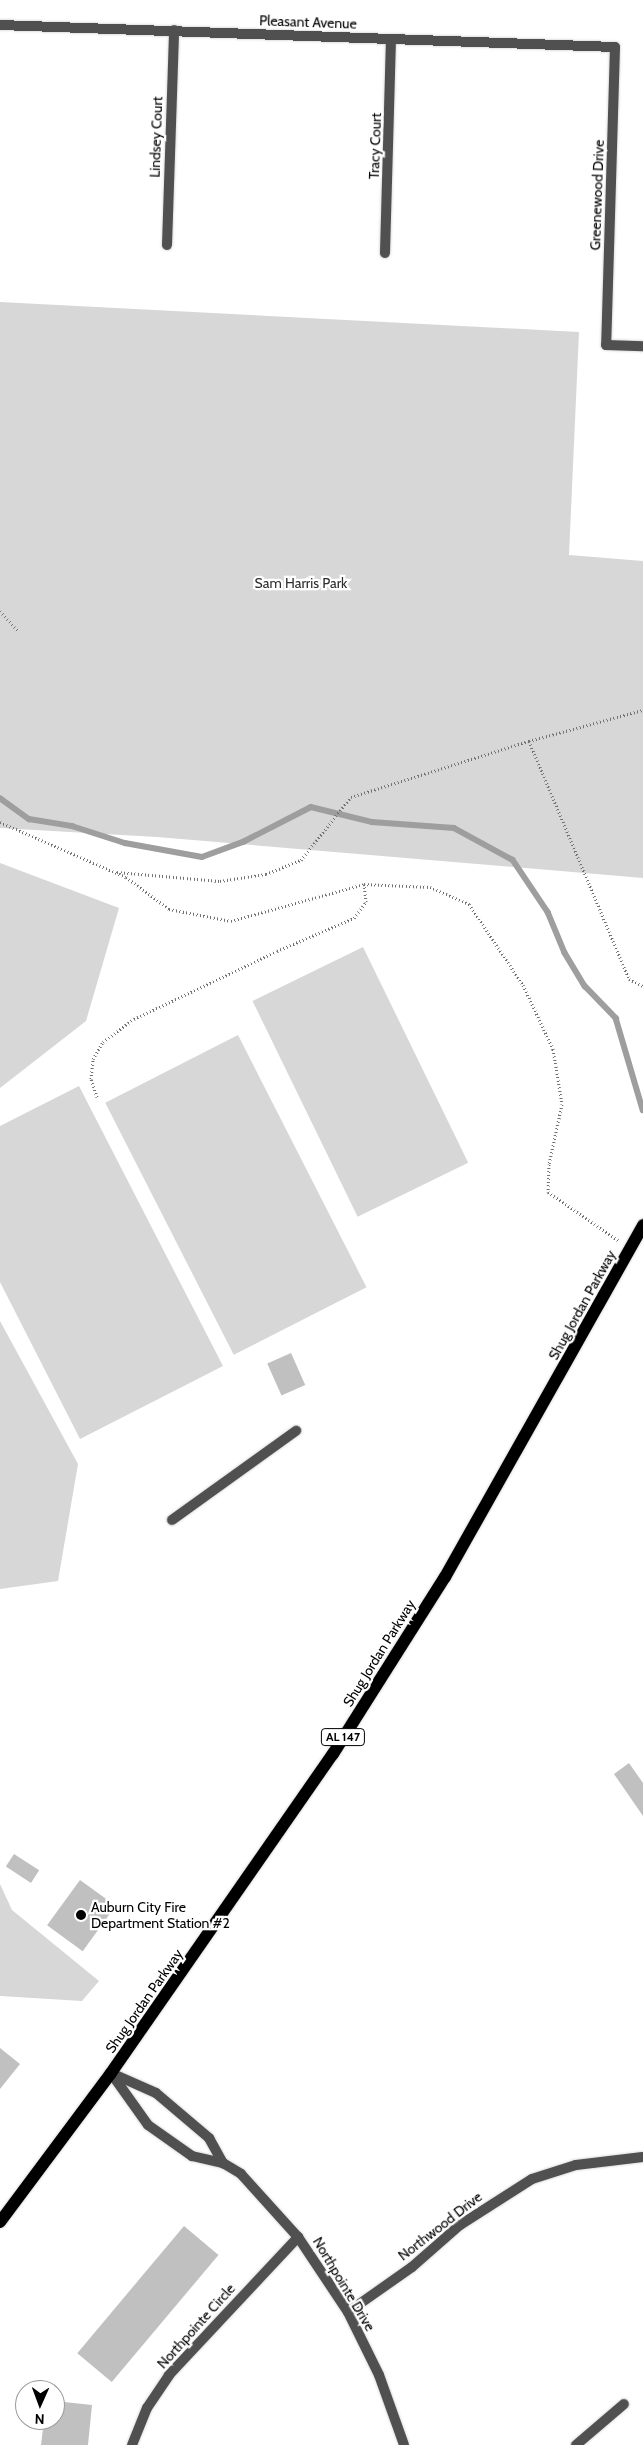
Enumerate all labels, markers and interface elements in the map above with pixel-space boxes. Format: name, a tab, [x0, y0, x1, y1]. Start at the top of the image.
street label: Pleasant Avenue	[259, 12, 357, 32]
street label: Lindsey Court	[146, 96, 166, 178]
street label: Tracy Court	[365, 112, 385, 180]
street label: Greenewood Drive	[587, 139, 607, 251]
park label: Sam Harris Park	[255, 575, 347, 591]
street label: Shug Jordan Parkway	[545, 1247, 619, 1363]
street label: Shug Jordan Parkway	[339, 1596, 419, 1710]
road number: AL 147	[320, 1728, 366, 1746]
place label: Auburn City Fire Department Station #2	[91, 1899, 230, 1931]
marker: Auburn City Fire Department Station #2	[75, 1909, 87, 1921]
street label: Shug Jordan Parkway	[102, 1946, 186, 2056]
street label: Northwood Drive	[395, 2188, 485, 2264]
street label: Northpointe Drive	[309, 2234, 379, 2334]
street label: Northpointe Circle	[154, 2280, 238, 2372]
north arrow	[15, 2380, 65, 2430]
text: N	[34, 2410, 45, 2428]

